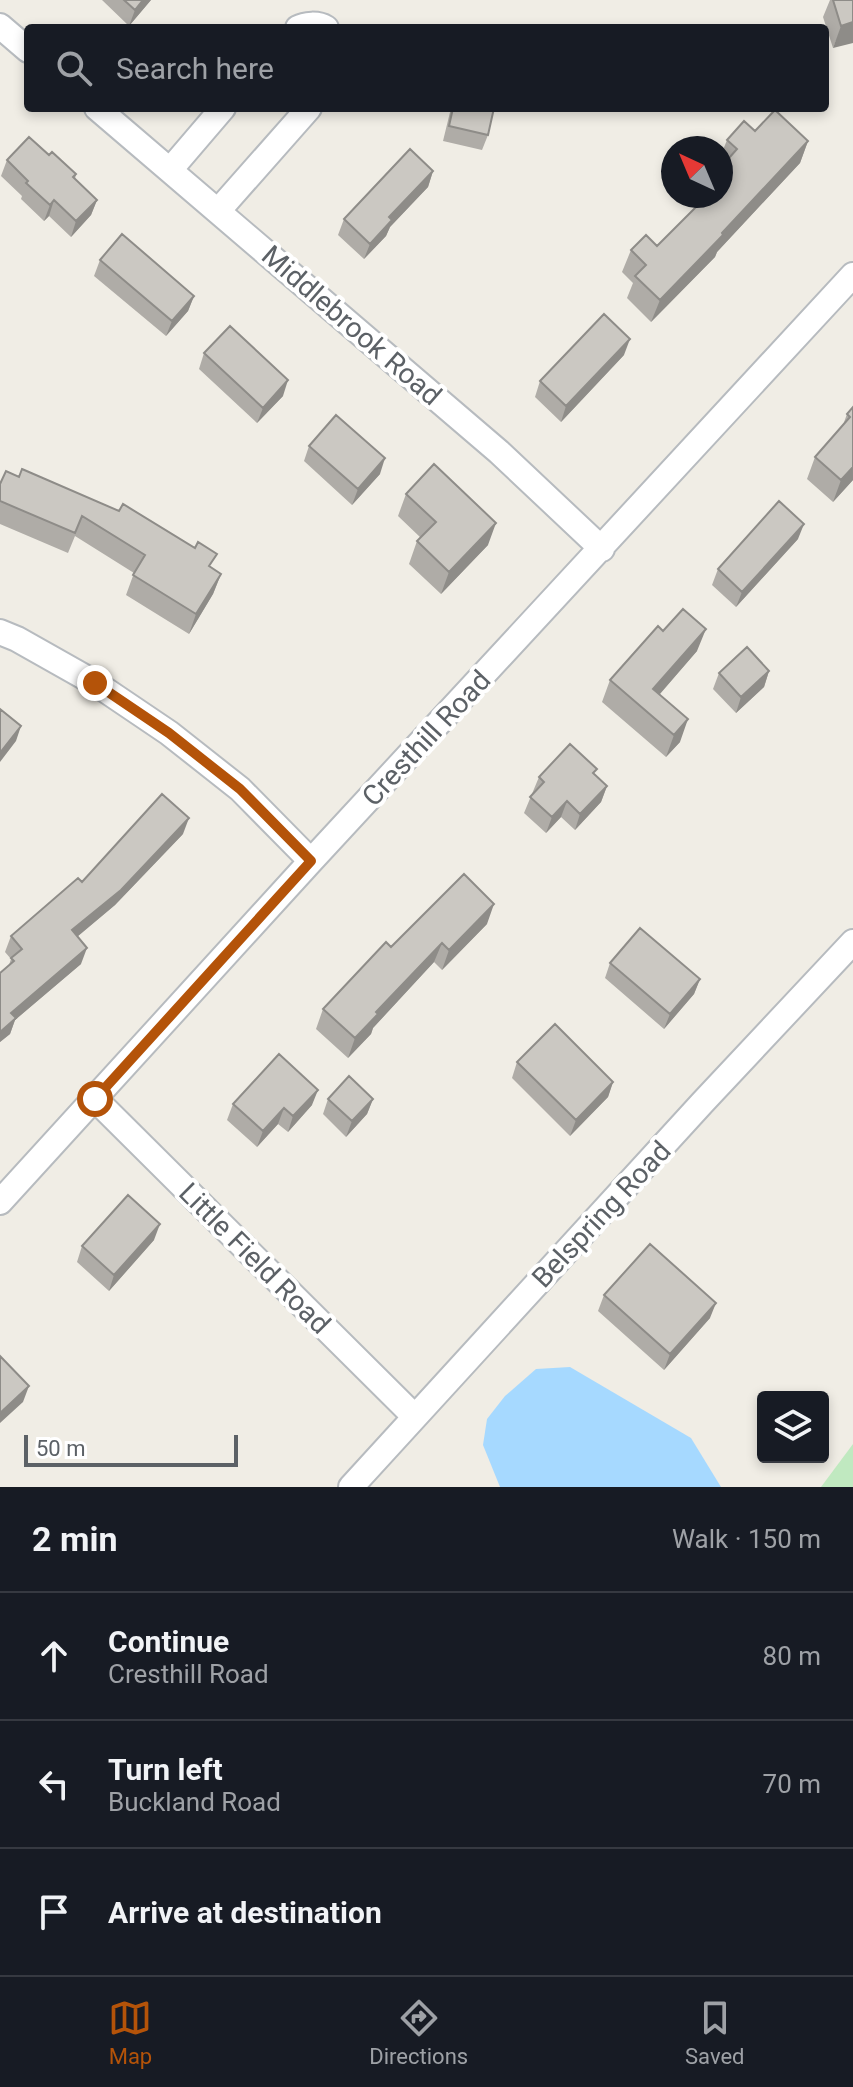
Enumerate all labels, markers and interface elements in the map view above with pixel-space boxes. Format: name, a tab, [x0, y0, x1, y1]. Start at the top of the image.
search box	[24, 24, 829, 112]
icon: search	[52, 46, 96, 90]
text: Search here	[116, 51, 274, 86]
north arrow	[661, 136, 733, 208]
street label: Middlebrook Road	[255, 239, 448, 412]
street label: Cresthill Road	[355, 664, 497, 813]
route end	[77, 665, 113, 701]
route start	[77, 1081, 113, 1117]
street label: Belspring Road	[525, 1134, 678, 1294]
street label: Little Field Road	[172, 1176, 337, 1341]
map controls	[757, 1391, 829, 1463]
button: layers	[757, 1391, 829, 1463]
scale bar	[24, 1431, 238, 1467]
text: 50 m	[36, 1436, 85, 1461]
text: 2 min	[32, 1519, 117, 1559]
text: Walk · 150 m	[672, 1524, 821, 1554]
text: Continue	[108, 1624, 229, 1659]
icon: ahead	[32, 1634, 76, 1678]
text: 80 m	[763, 1641, 821, 1671]
text: Cresthill Road	[108, 1659, 269, 1689]
text: Turn left	[108, 1752, 223, 1787]
icon: left	[32, 1762, 76, 1806]
text: 70 m	[763, 1769, 821, 1799]
text: Buckland Road	[108, 1787, 281, 1817]
icon: arrive	[32, 1890, 76, 1934]
text: Arrive at destination	[108, 1895, 382, 1930]
tab: Map	[108, 1996, 152, 2069]
tab: Directions	[369, 1996, 468, 2069]
tab: Saved	[685, 1996, 745, 2069]

